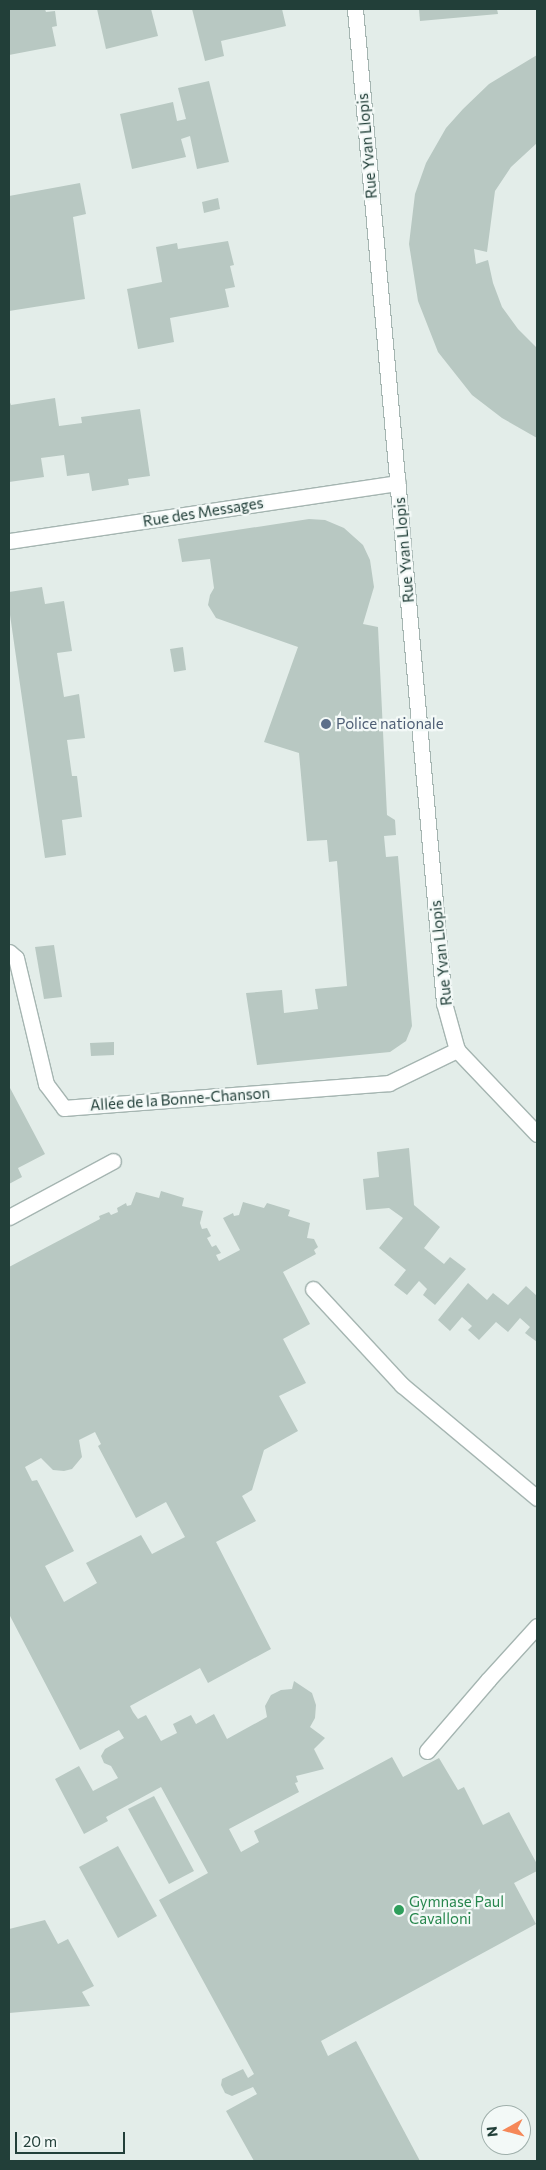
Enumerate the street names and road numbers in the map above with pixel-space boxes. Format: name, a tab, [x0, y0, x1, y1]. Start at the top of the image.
street label: Rue Yvan Llopis	[353, 93, 381, 199]
street label: Rue des Messages	[141, 494, 265, 530]
street label: Rue Yvan Llopis	[390, 497, 418, 603]
street label: Rue Yvan Llopis	[427, 899, 455, 1007]
street label: Allée de la Bonne-Chanson	[89, 1084, 271, 1114]

